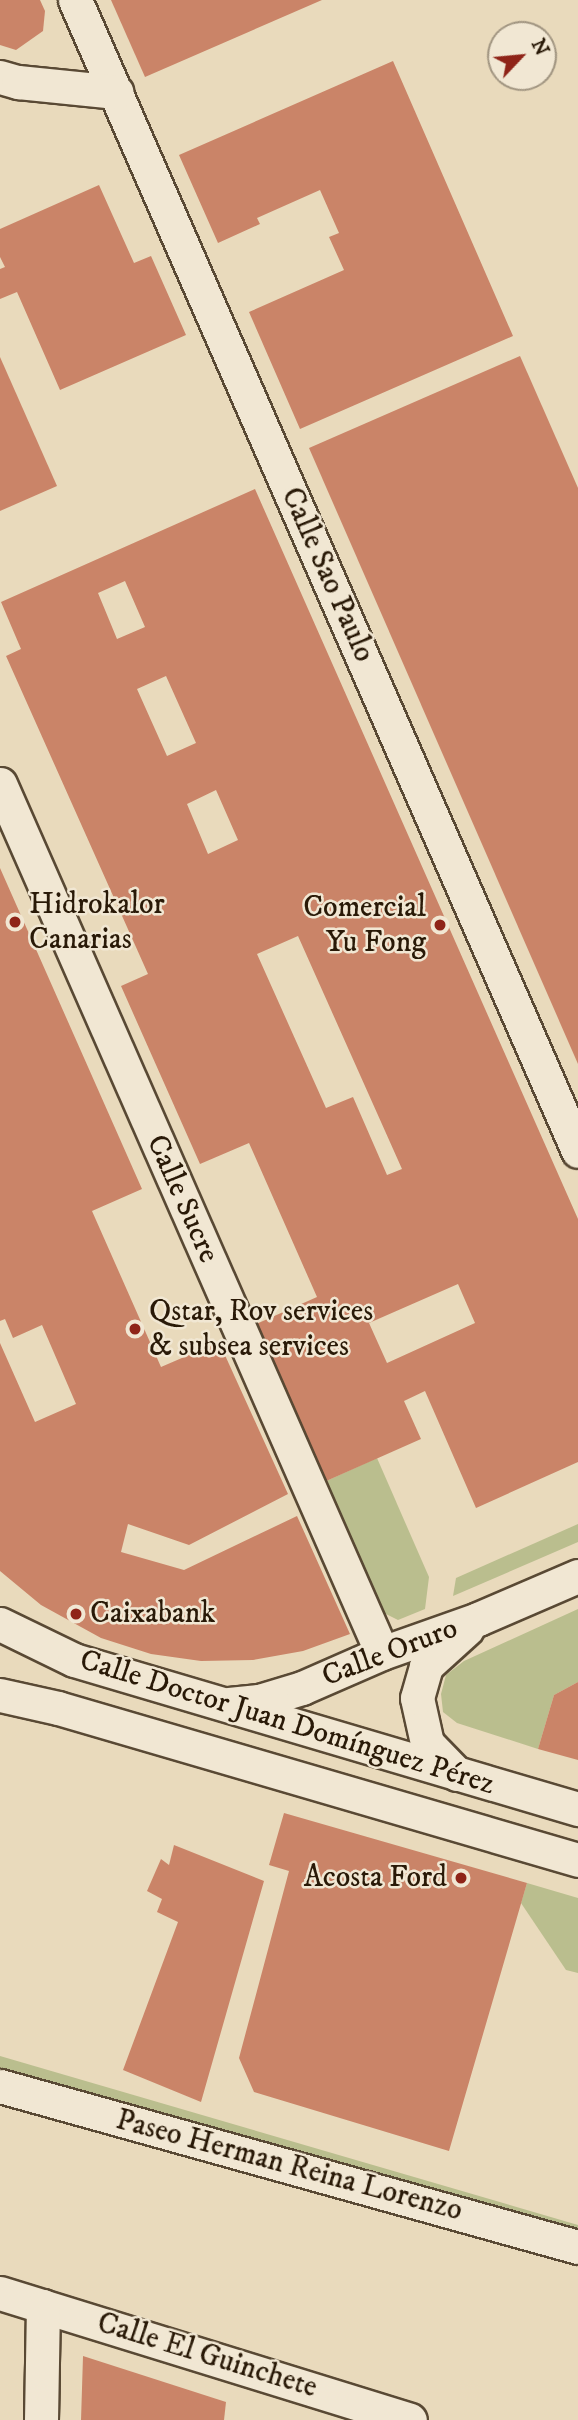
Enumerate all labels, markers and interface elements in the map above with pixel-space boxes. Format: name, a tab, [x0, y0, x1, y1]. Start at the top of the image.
north arrow	[487, 21, 557, 91]
text: N	[526, 35, 553, 60]
street label: Calle Sao Paulo	[273, 482, 381, 668]
place label: Hidrokalor Canarias	[29, 887, 165, 958]
place label: Comercial Yu Fong	[303, 890, 426, 960]
marker: Hidrokalor Canarias	[7, 914, 23, 930]
marker: Comercial Yu Fong	[432, 917, 448, 933]
street label: Calle Sucre	[138, 1129, 226, 1269]
place label: Qstar, Rov services & subsea services	[149, 1294, 373, 1364]
marker: Qstar, Rov services & subsea services	[127, 1321, 143, 1337]
place label: Caixabank	[90, 1596, 215, 1632]
marker: Caixabank	[68, 1606, 84, 1622]
street label: Calle Oruro	[317, 1611, 463, 1695]
street label: Calle Doctor Juan Domínguez Pérez	[75, 1643, 499, 1803]
place label: Acosta Ford	[304, 1860, 447, 1896]
marker: Acosta Ford	[453, 1870, 469, 1886]
street label: Paseo Herman Reina Lorenzo	[112, 2102, 466, 2230]
street label: Calle El Guinchete	[93, 2305, 321, 2407]

